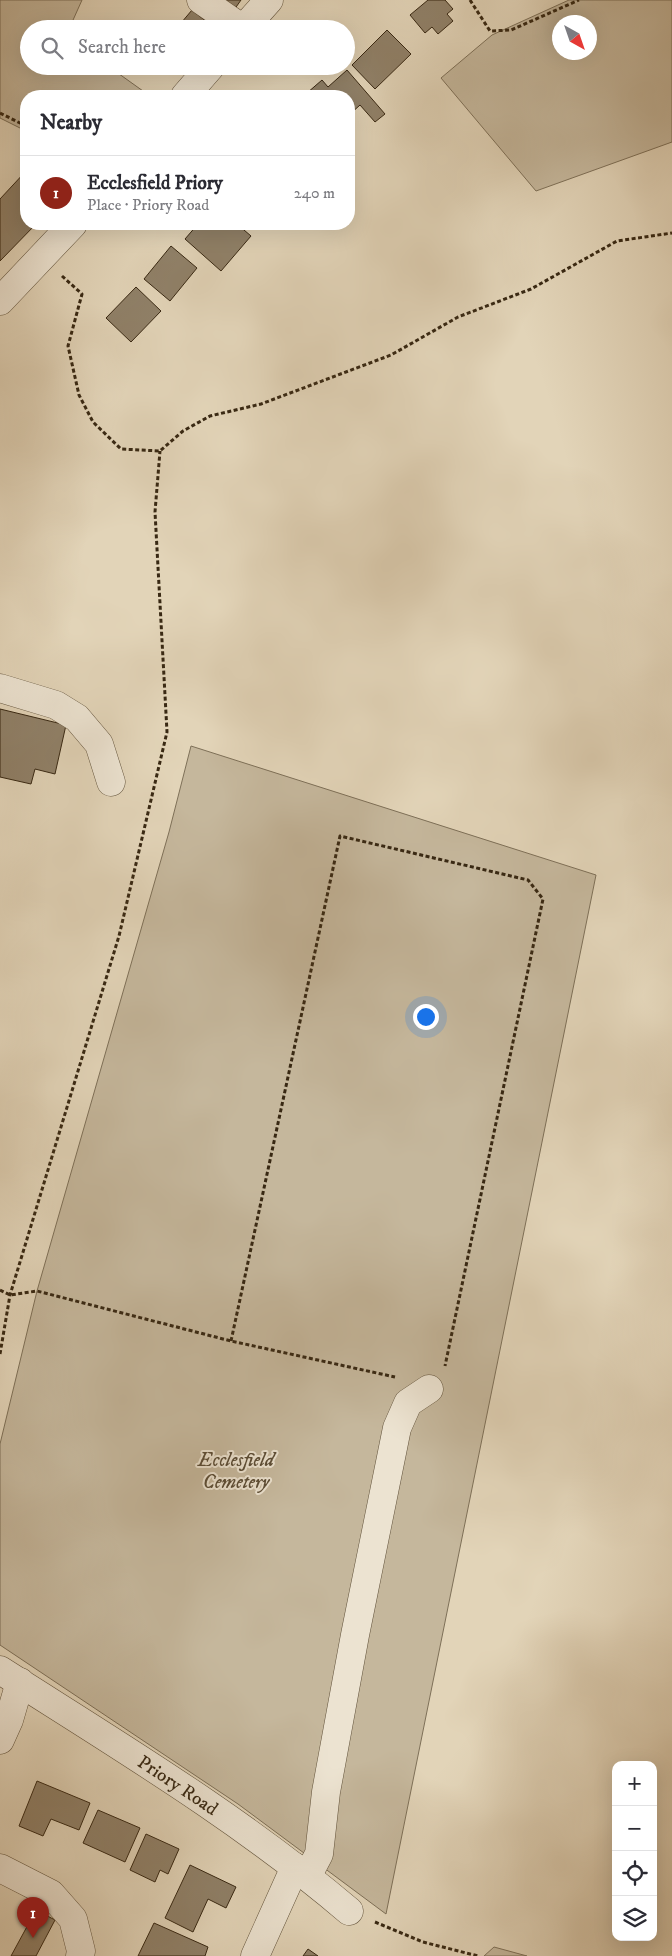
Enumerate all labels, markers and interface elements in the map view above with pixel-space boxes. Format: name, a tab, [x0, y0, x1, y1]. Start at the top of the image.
north arrow	[552, 15, 597, 60]
search box	[20, 20, 355, 75]
icon: search	[38, 34, 66, 62]
text: Search here	[78, 36, 166, 59]
text: Nearby	[40, 110, 102, 136]
text: Ecclesfield Priory	[87, 172, 223, 195]
text: 1	[53, 183, 59, 203]
text: 240 m	[294, 183, 335, 203]
text: Place · Priory Road	[87, 195, 209, 215]
your location	[413, 1004, 439, 1030]
park label: Ecclesfield Cemetery	[197, 1449, 277, 1494]
street label: Priory Road	[133, 1751, 223, 1821]
map controls	[612, 1761, 657, 1941]
button: +	[612, 1761, 657, 1806]
button: −	[612, 1806, 657, 1851]
button: locate	[612, 1851, 657, 1896]
button: layers	[612, 1896, 657, 1941]
pin: 1	[17, 1897, 49, 1938]

